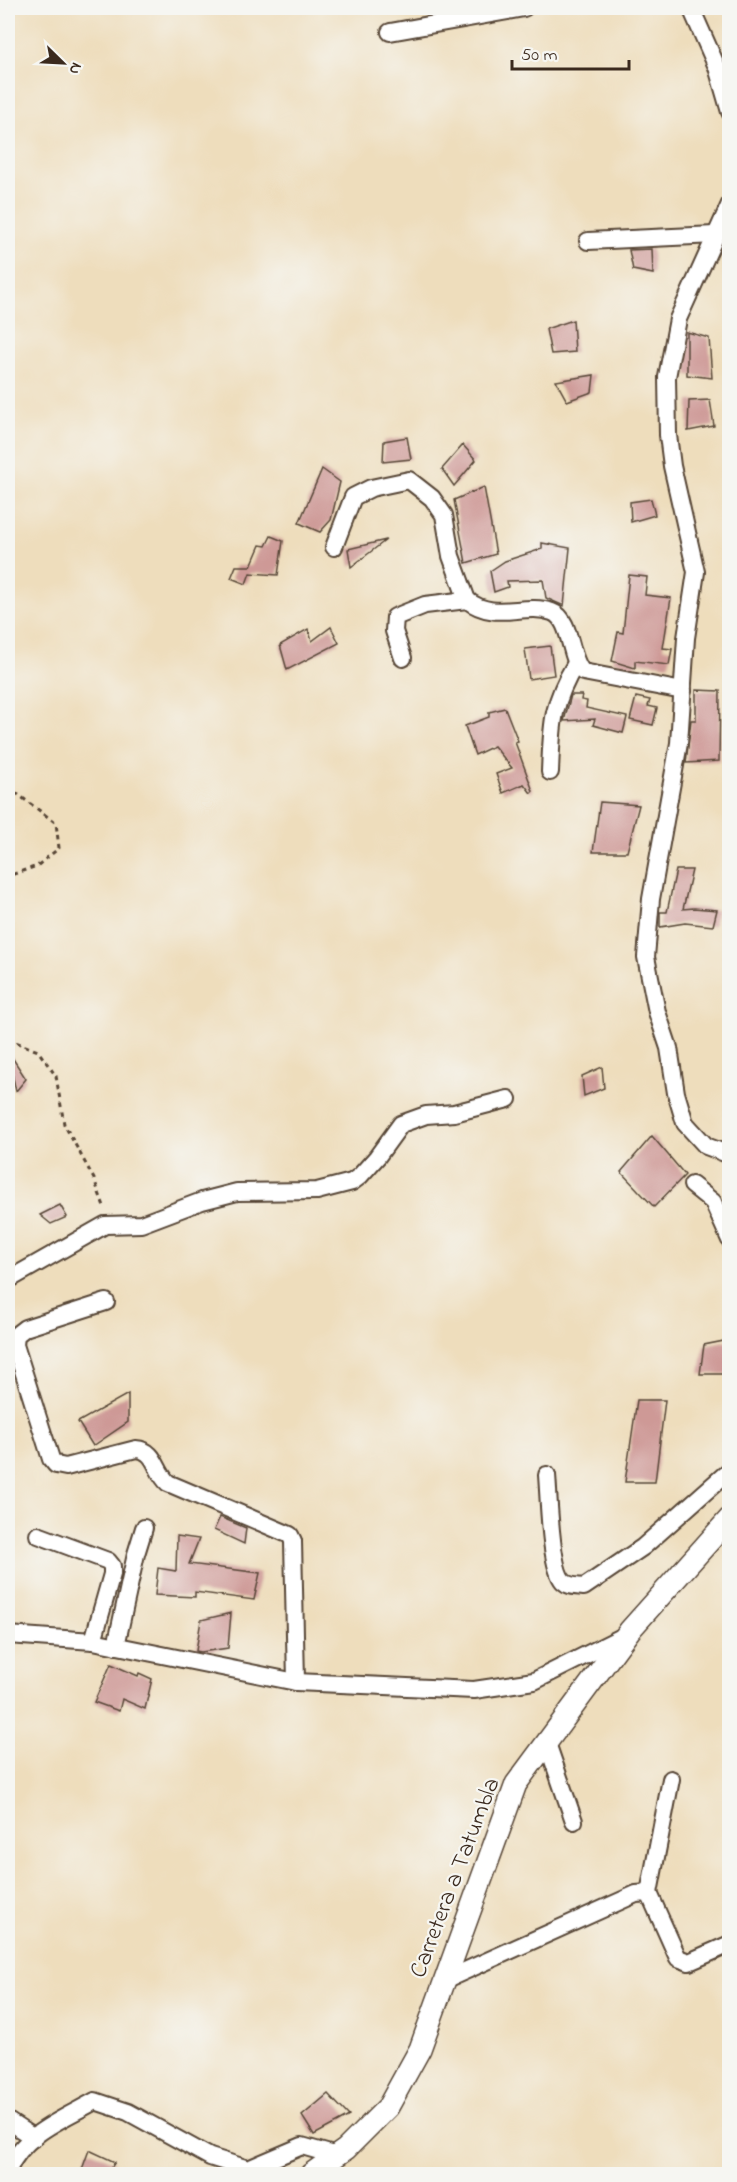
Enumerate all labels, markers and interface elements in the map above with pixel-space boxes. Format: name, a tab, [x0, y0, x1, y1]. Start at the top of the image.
north arrow	[33, 33, 93, 93]
scale bar	[512, 33, 629, 71]
text: 50 m	[521, 43, 558, 69]
text: N	[62, 58, 88, 78]
street label: Carretera a Tatumbla	[402, 1773, 510, 1983]

